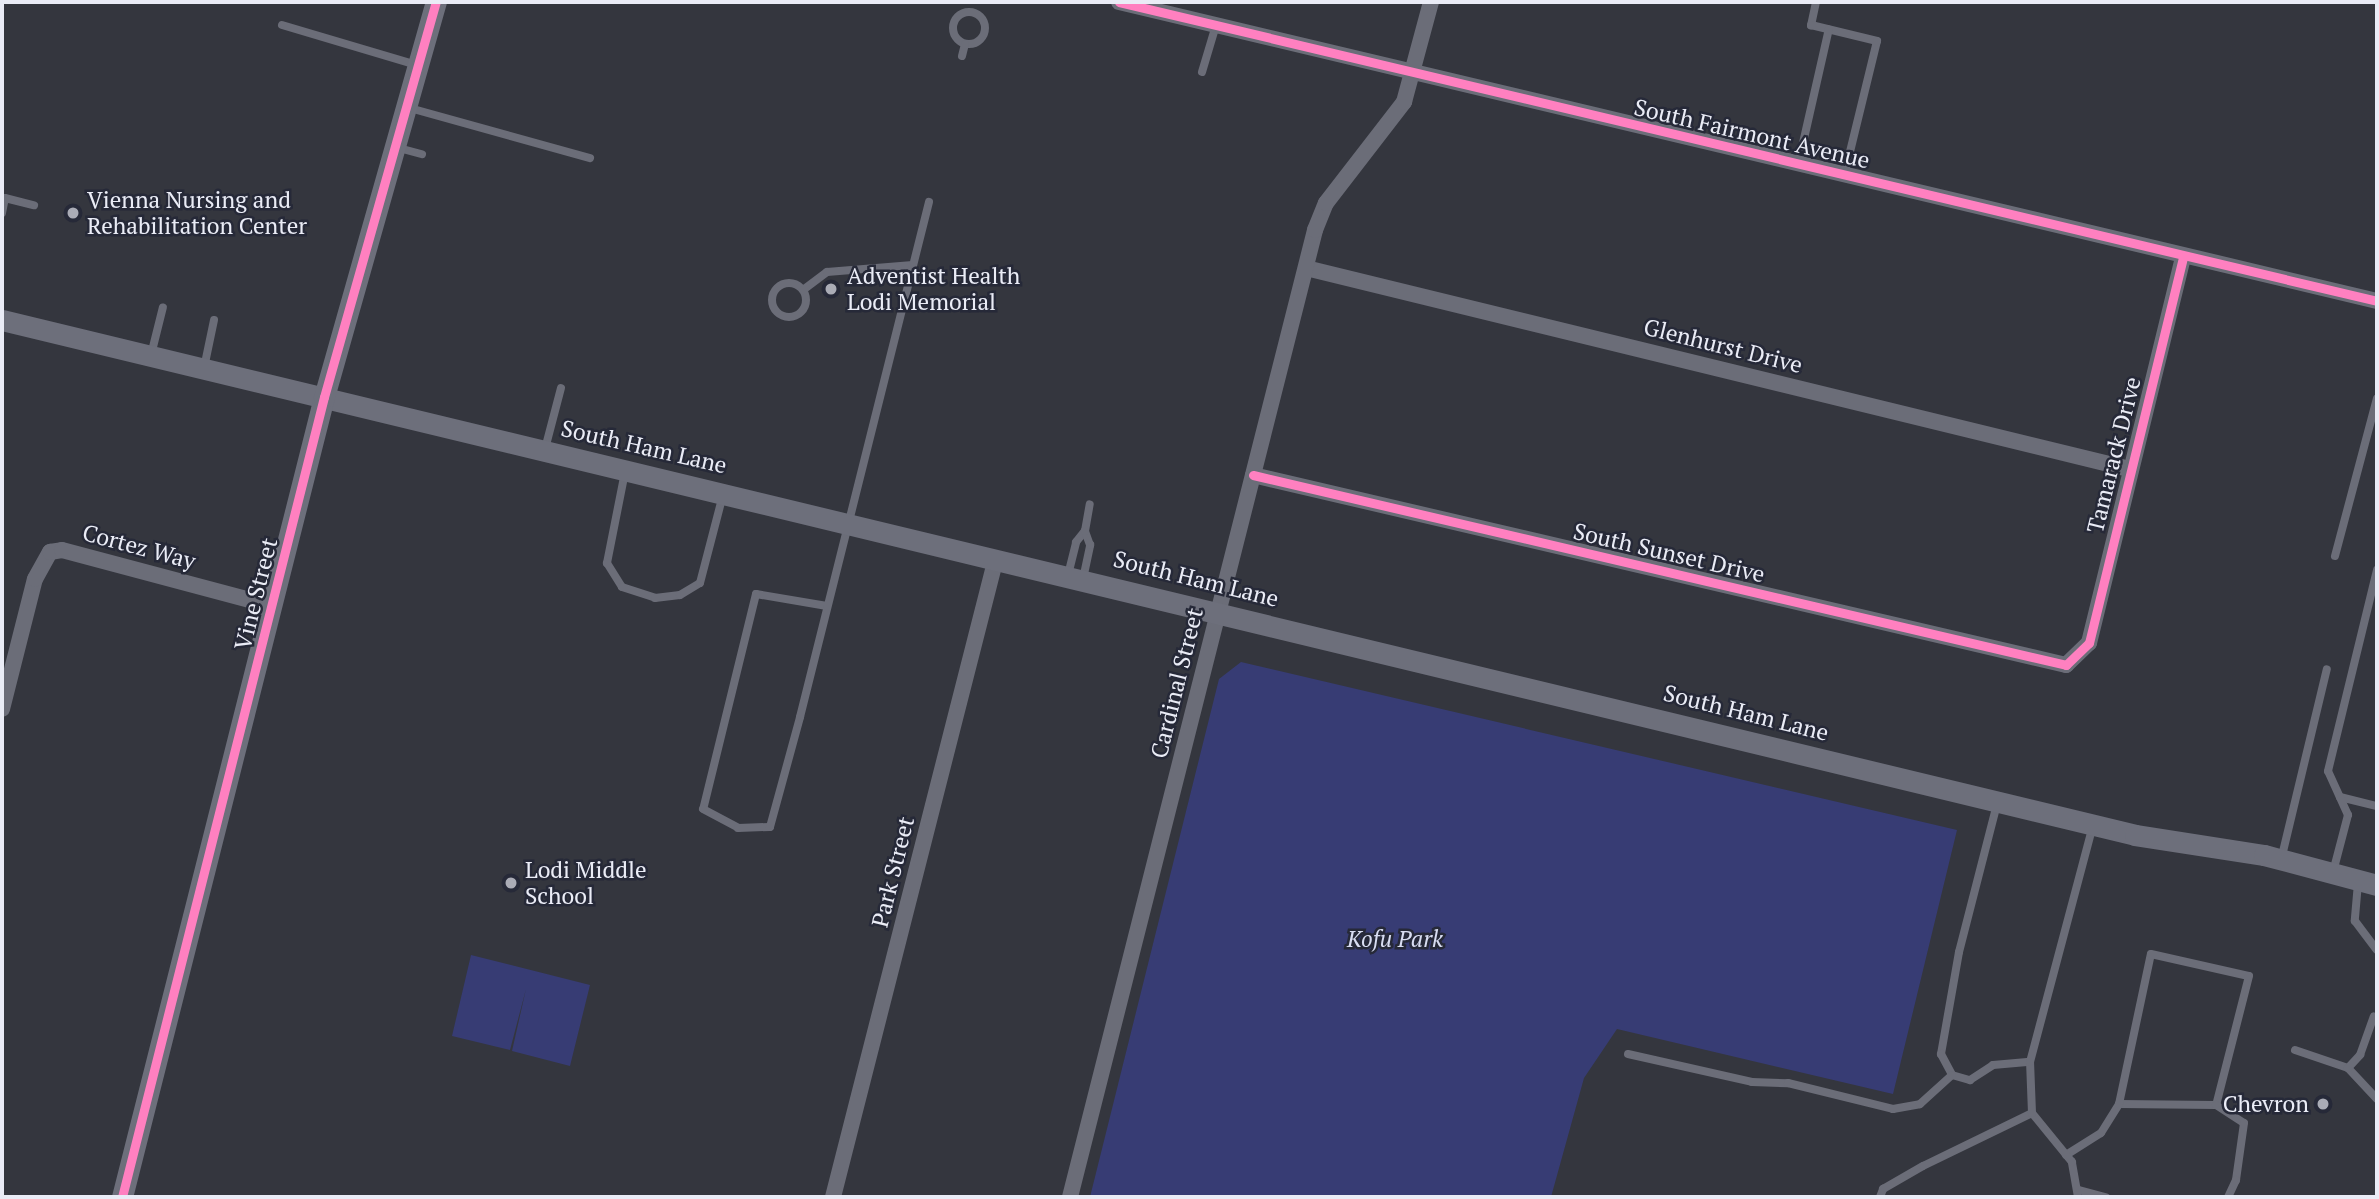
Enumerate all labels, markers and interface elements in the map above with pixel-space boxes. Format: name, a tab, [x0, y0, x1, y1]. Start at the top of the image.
street label: South Fairmont Avenue	[1631, 93, 1873, 175]
place label: Vienna Nursing and Rehabilitation Center	[87, 186, 307, 240]
marker: Vienna Nursing and Rehabilitation Center	[65, 205, 81, 221]
place label: Adventist Health Lodi Memorial	[847, 262, 1020, 316]
marker: Adventist Health Lodi Memorial	[821, 279, 841, 299]
street label: Glenhurst Drive	[1641, 313, 1805, 379]
street label: Tamarack Drive	[2081, 374, 2147, 536]
street label: South Ham Lane	[558, 415, 730, 479]
street label: South Sunset Drive	[1571, 518, 1767, 588]
street label: Cortez Way	[80, 519, 198, 575]
street label: Vine Street	[229, 535, 283, 653]
street label: South Ham Lane	[1111, 545, 1281, 613]
street label: Cardinal Street	[1145, 605, 1209, 761]
street label: South Ham Lane	[1661, 679, 1831, 747]
street label: Park Street	[866, 814, 920, 930]
place label: Lodi Middle School	[525, 856, 647, 910]
marker: Lodi Middle School	[503, 875, 519, 891]
park label: Kofu Park	[1347, 925, 1443, 953]
place label: Chevron	[2223, 1090, 2309, 1118]
marker: Chevron	[2315, 1096, 2331, 1112]

